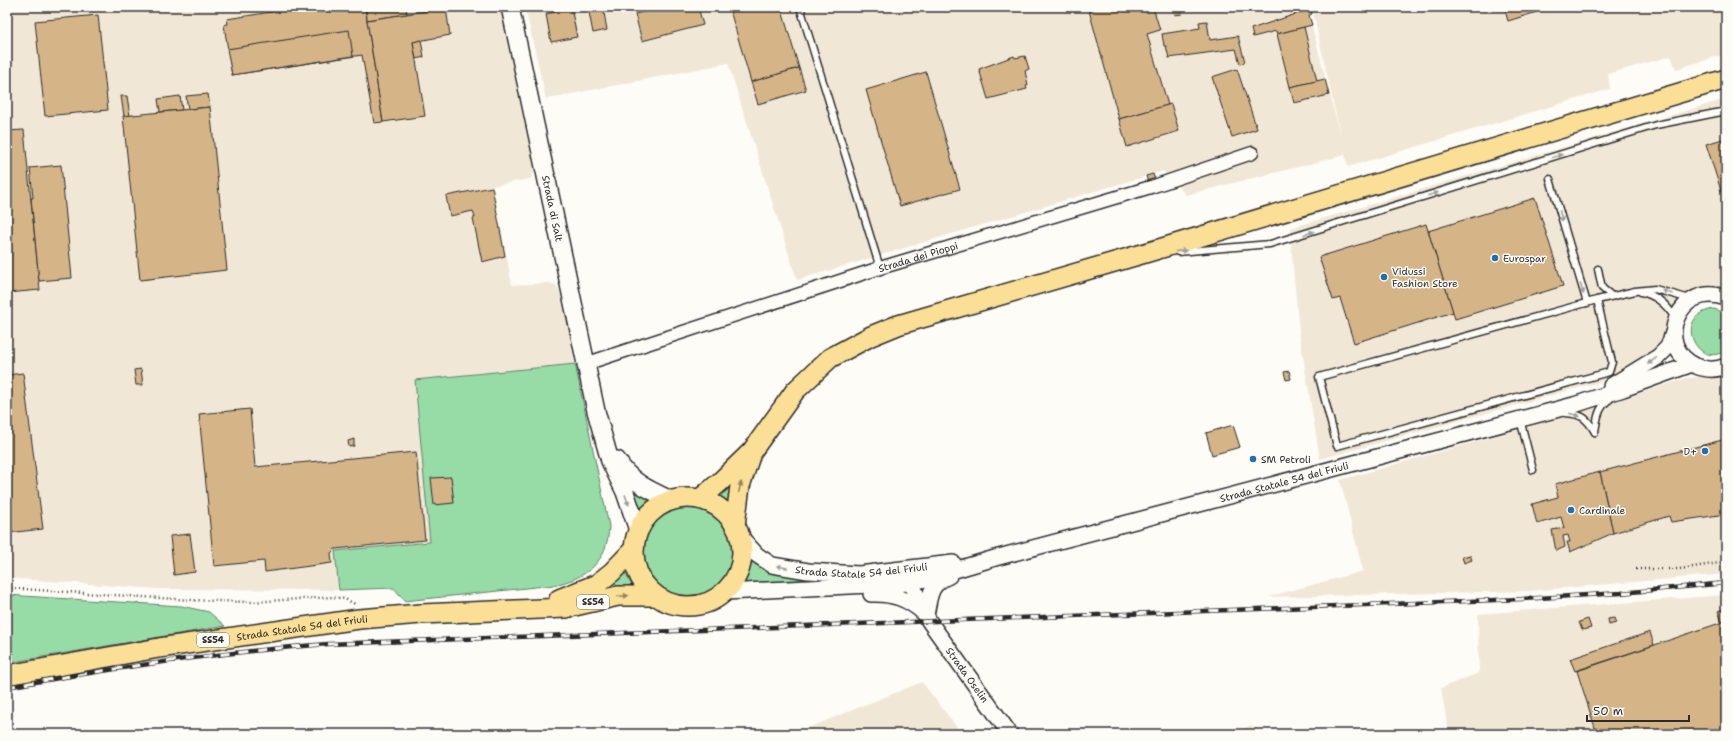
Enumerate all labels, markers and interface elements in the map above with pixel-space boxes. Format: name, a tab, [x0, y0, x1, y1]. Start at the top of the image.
one-way arrow	[1552, 153, 1564, 159]
street label: Strada di Salt	[539, 174, 566, 243]
one-way arrow	[1427, 191, 1439, 197]
one-way arrow	[1558, 211, 1564, 223]
one-way arrow	[1303, 229, 1315, 235]
street label: Strada dei Pioppi	[877, 239, 960, 275]
one-way arrow	[1175, 248, 1187, 255]
place label: Eurospar	[1503, 252, 1546, 265]
marker: Eurospar	[1490, 253, 1500, 263]
place label: Vidussi Fashion Store	[1392, 265, 1458, 290]
marker: Vidussi Fashion Store	[1379, 272, 1389, 282]
one-way arrow	[1579, 283, 1585, 295]
one-way arrow	[1660, 289, 1672, 295]
one-way arrow	[1647, 357, 1658, 365]
one-way arrow	[1570, 412, 1582, 418]
place label: D+	[1683, 445, 1697, 458]
marker: D+	[1700, 446, 1710, 456]
place label: SM Petroli	[1261, 453, 1311, 466]
marker: SM Petroli	[1248, 454, 1258, 464]
street label: Strada Statale 54 del Friuli	[1219, 459, 1350, 505]
one-way arrow	[737, 481, 743, 493]
one-way arrow	[625, 494, 631, 506]
place label: Cardinale	[1579, 504, 1626, 517]
marker: Cardinale	[1566, 505, 1576, 515]
street label: Strada Statale 54 del Friuli	[794, 560, 928, 581]
one-way arrow	[775, 563, 788, 569]
one-way arrow	[617, 593, 629, 600]
road number: SS54	[577, 595, 609, 609]
street label: Strada Statale 54 del Friuli	[236, 612, 369, 644]
road number: SS54	[197, 633, 229, 647]
street label: Strada Oselin	[943, 645, 991, 705]
scale bar	[1587, 697, 1689, 723]
text: 50 m	[1593, 703, 1623, 719]

